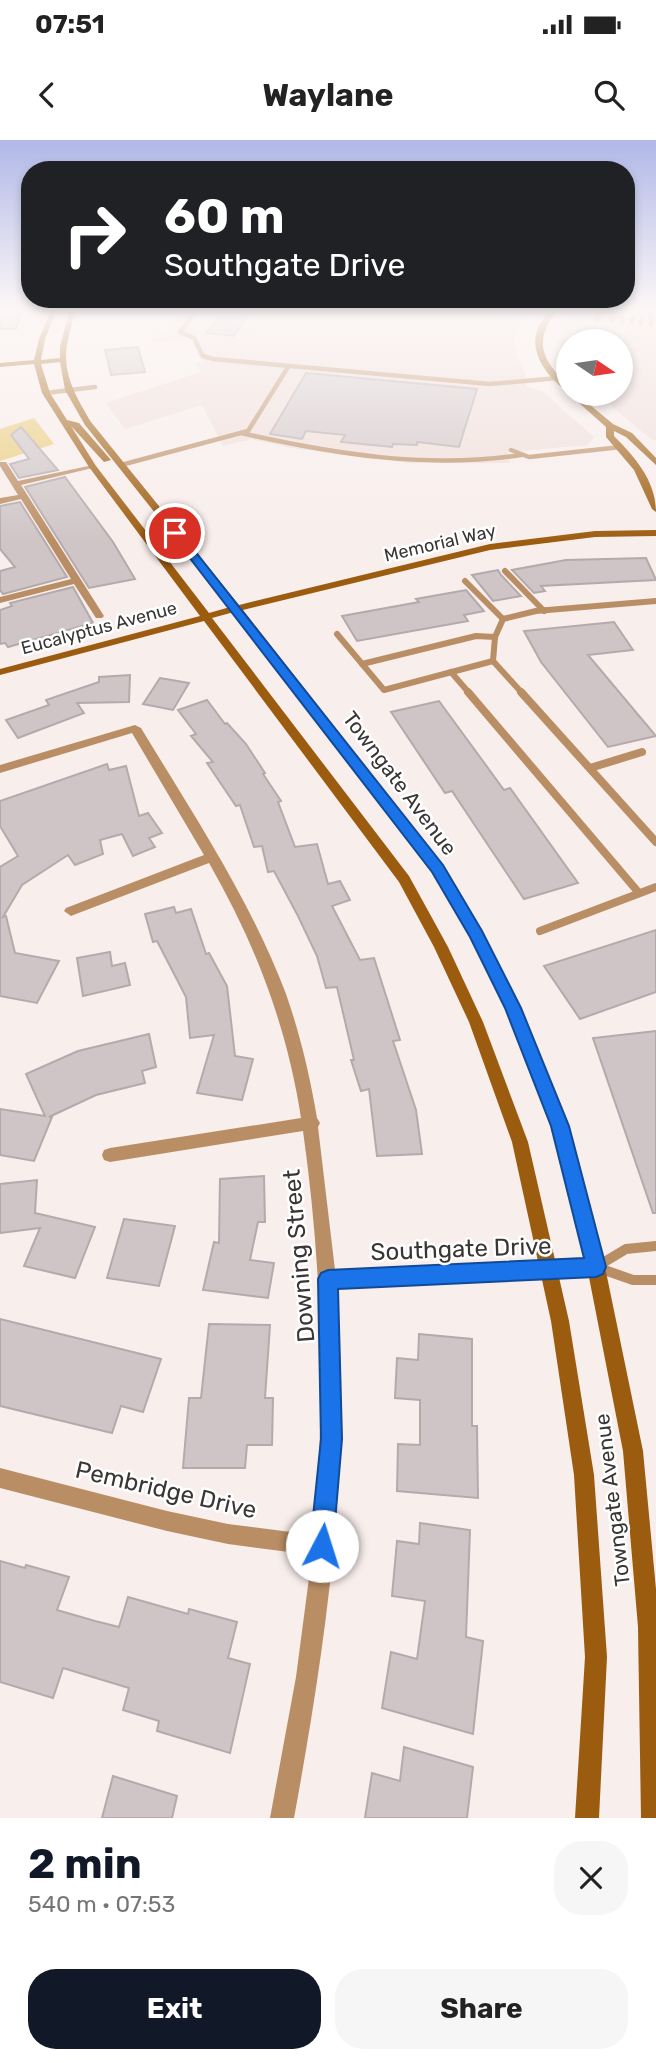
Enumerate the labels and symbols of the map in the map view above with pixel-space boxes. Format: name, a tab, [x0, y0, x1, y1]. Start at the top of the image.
north arrow	[556, 329, 634, 406]
pin	[145, 503, 205, 563]
street label: Memorial Way	[382, 519, 498, 567]
street label: Eucalyptus Avenue	[19, 597, 179, 659]
street label: Towngate Avenue	[338, 706, 462, 860]
street label: Downing Street	[277, 1168, 321, 1344]
street label: Southgate Drive	[370, 1232, 552, 1266]
street label: Towngate Avenue	[589, 1412, 635, 1588]
street label: Pembridge Drive	[73, 1456, 259, 1524]
position arrow	[285, 1509, 359, 1583]

